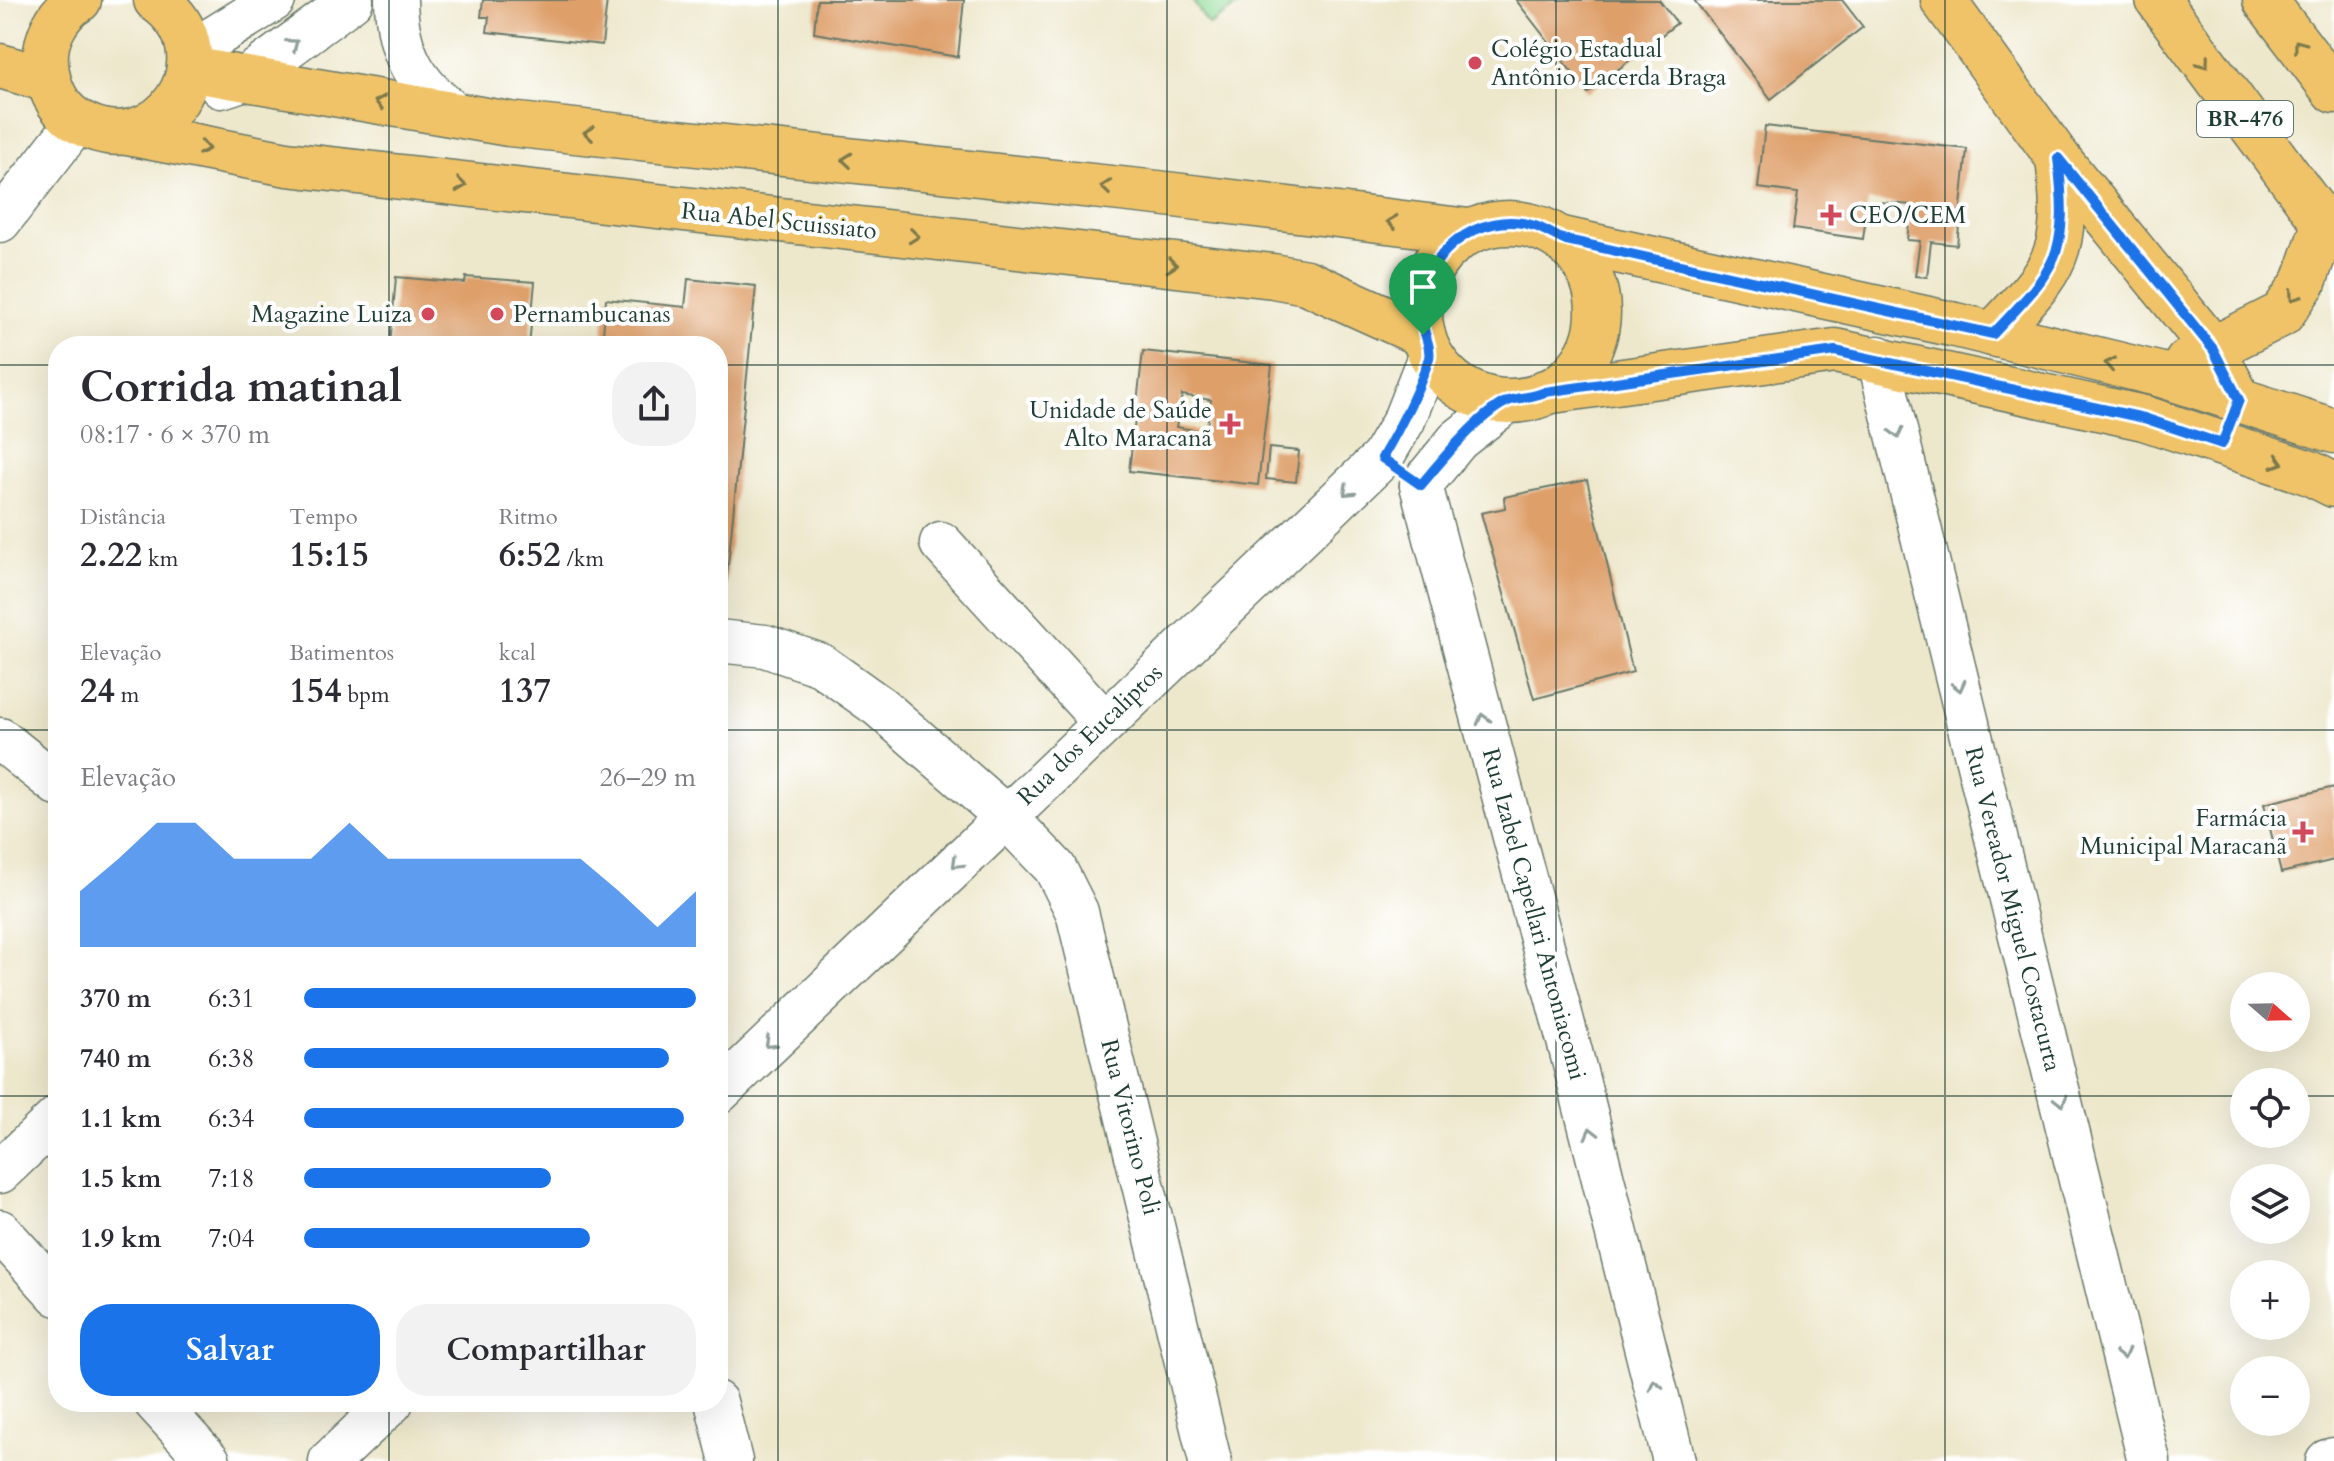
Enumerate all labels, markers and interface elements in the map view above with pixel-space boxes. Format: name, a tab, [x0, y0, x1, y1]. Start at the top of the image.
place label: Colégio Estadual Antônio Lacerda Braga	[1491, 33, 1727, 94]
one-way arrow	[284, 39, 298, 53]
one-way arrow	[2295, 40, 2309, 54]
marker: Colégio Estadual Antônio Lacerda Braga	[1466, 54, 1484, 72]
one-way arrow	[2194, 54, 2208, 69]
one-way arrow	[374, 94, 387, 111]
road number: BR-476	[2197, 101, 2293, 137]
one-way arrow	[582, 124, 595, 141]
one-way arrow	[197, 138, 210, 155]
one-way arrow	[840, 152, 853, 169]
one-way arrow	[455, 177, 468, 194]
one-way arrow	[1099, 179, 1112, 196]
street label: Rua Abel Scuissiato	[679, 194, 879, 248]
place label: CEO/CEM	[1849, 199, 1967, 232]
marker: CEO/CEM	[1820, 204, 1842, 226]
one-way arrow	[1385, 214, 1399, 231]
one-way arrow	[908, 228, 921, 245]
pin	[1389, 253, 1457, 335]
one-way arrow	[1166, 256, 1179, 273]
icon: arrive	[1401, 265, 1445, 309]
one-way arrow	[2289, 288, 2304, 302]
place label: Magazine Luiza	[251, 298, 413, 331]
place label: Pernambucanas	[513, 298, 671, 331]
marker: Magazine Luiza	[419, 305, 437, 323]
marker: Pernambucanas	[488, 305, 506, 323]
one-way arrow	[2103, 356, 2117, 373]
text: Corrida matinal	[80, 357, 402, 417]
button: share	[612, 362, 696, 446]
place label: Unidade de Saúde Alto Maracanã	[1029, 394, 1213, 455]
marker: Unidade de Saúde Alto Maracanã	[1219, 413, 1241, 435]
text: 08:17 · 6 × 370 m	[80, 417, 270, 452]
one-way arrow	[1887, 426, 1904, 440]
one-way arrow	[2270, 453, 2284, 469]
one-way arrow	[1343, 481, 1357, 496]
text: Distância	[80, 502, 166, 532]
text: Tempo	[289, 502, 358, 532]
text: Ritmo	[499, 502, 558, 532]
text: 2.22	[80, 532, 142, 578]
text: 15:15	[289, 532, 369, 578]
text: 6:52	[499, 532, 561, 578]
text: km	[142, 544, 178, 574]
text: /km	[561, 544, 604, 574]
text: Elevação	[80, 638, 161, 668]
text: Batimentos	[289, 638, 394, 668]
text: kcal	[499, 638, 536, 668]
street label: Rua dos Eucaliptos	[1010, 657, 1170, 813]
text: 24	[80, 668, 115, 714]
text: 154	[289, 668, 342, 714]
text: 137	[499, 668, 551, 714]
one-way arrow	[1949, 678, 1966, 692]
text: m	[115, 680, 139, 710]
text: bpm	[342, 680, 390, 710]
one-way arrow	[1475, 713, 1492, 727]
street label: Rua Vereador Miguel Costacurta	[1957, 743, 2070, 1075]
street label: Rua Izabel Capellari Antoniacomi	[1474, 744, 1594, 1084]
text: Elevação	[80, 760, 176, 795]
text: 26–29 m	[599, 760, 696, 795]
place label: Farmácia Municipal Maracanã	[2080, 802, 2288, 863]
marker: Farmácia Municipal Maracanã	[2294, 823, 2312, 841]
one-way arrow	[951, 853, 966, 867]
north arrow	[2230, 972, 2310, 1052]
map controls	[2230, 972, 2310, 1436]
text: 370 m	[80, 981, 151, 1016]
text: 6:31	[208, 981, 255, 1016]
one-way arrow	[764, 1034, 779, 1048]
street label: Rua Vitorino Poli	[1092, 1036, 1168, 1219]
text: 740 m	[80, 1041, 151, 1076]
text: 6:38	[208, 1041, 255, 1076]
button: locate	[2230, 1068, 2310, 1148]
one-way arrow	[2051, 1094, 2068, 1108]
text: 1.1 km	[80, 1101, 161, 1136]
text: 6:34	[208, 1101, 255, 1136]
one-way arrow	[1584, 1127, 1601, 1141]
text: 1.5 km	[80, 1161, 161, 1196]
text: 7:18	[208, 1161, 255, 1196]
button: layers	[2230, 1164, 2310, 1244]
text: 1.9 km	[80, 1221, 161, 1256]
text: 7:04	[208, 1221, 255, 1256]
button: +	[2230, 1260, 2310, 1340]
button: Salvar	[80, 1304, 380, 1396]
button: Compartilhar	[396, 1304, 696, 1396]
one-way arrow	[2113, 1347, 2130, 1360]
button: −	[2230, 1356, 2310, 1436]
one-way arrow	[1647, 1379, 1664, 1393]

